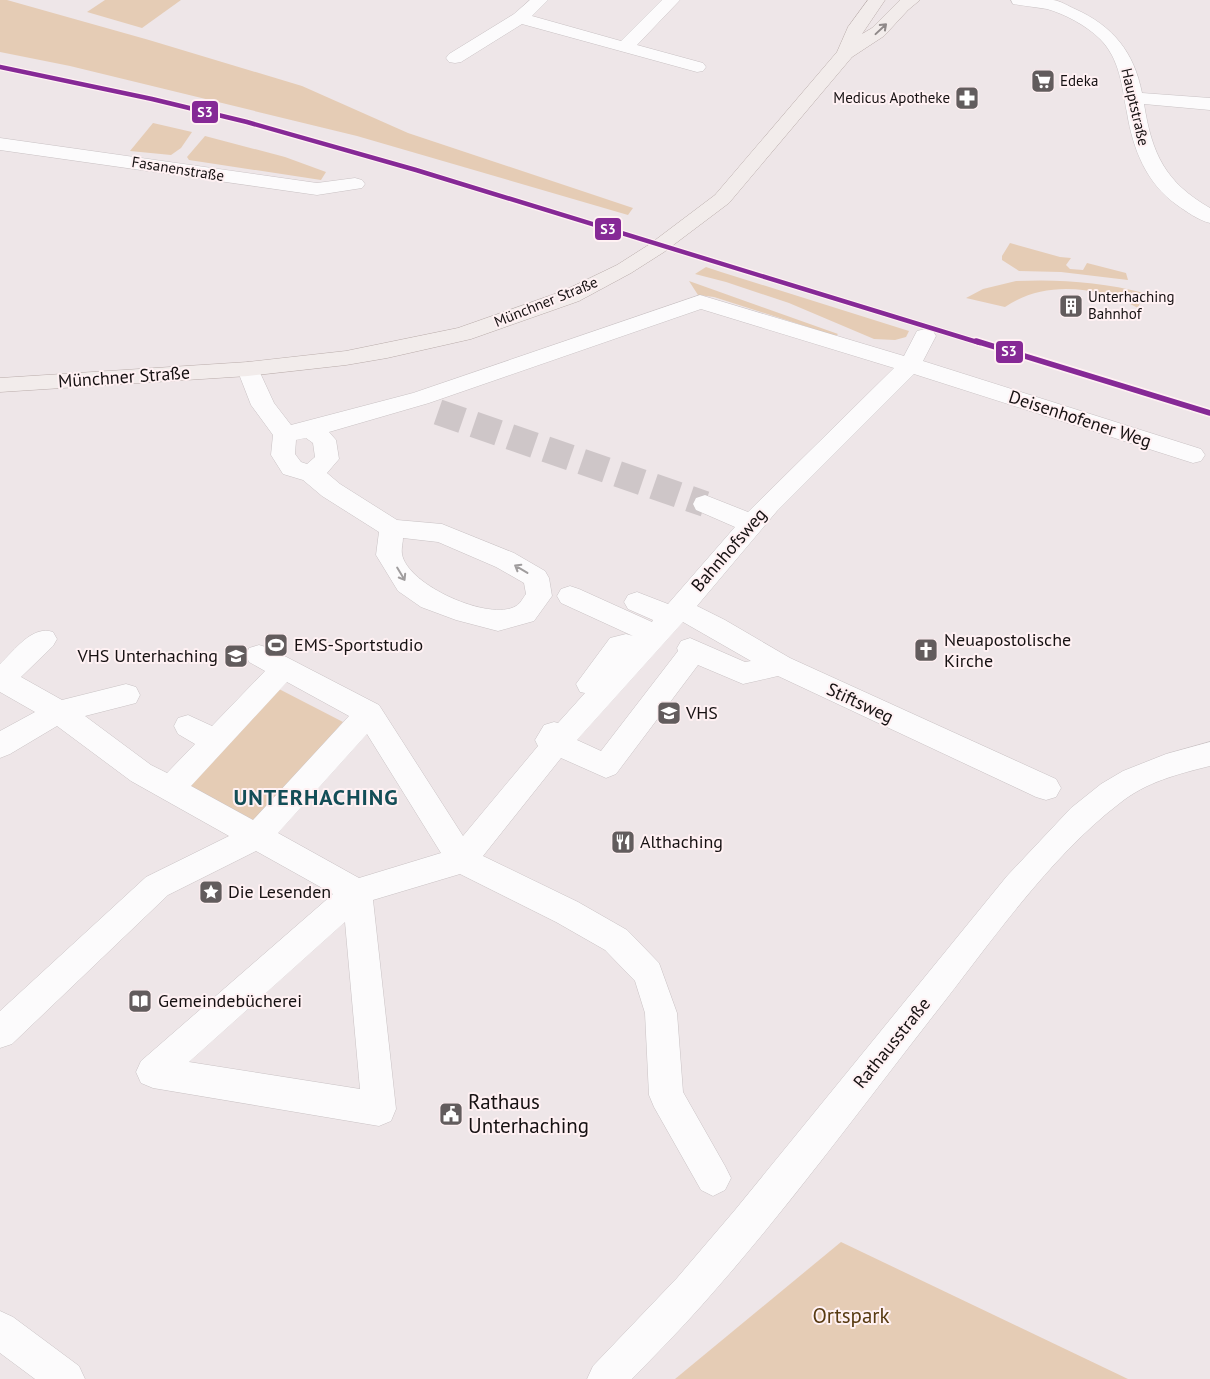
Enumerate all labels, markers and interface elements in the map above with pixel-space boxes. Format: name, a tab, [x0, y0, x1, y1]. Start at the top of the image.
one-way arrow	[874, 23, 887, 35]
street label: Hauptstraße	[1117, 66, 1154, 148]
supermarket icon: Edeka	[1030, 68, 1056, 94]
place label: Edeka	[1060, 71, 1098, 90]
pharmacy icon: Medicus Apotheke	[954, 85, 980, 111]
place label: Medicus Apotheke	[833, 88, 950, 107]
line badge: S3	[191, 100, 219, 124]
text: S3	[197, 103, 213, 121]
street label: Fasanenstraße	[130, 152, 226, 185]
line badge: S3	[594, 217, 622, 241]
text: S3	[600, 220, 616, 238]
street label: Münchner Straße	[491, 272, 600, 331]
place label: Unterhaching Bahnhof	[1088, 287, 1175, 323]
building icon: Unterhaching Bahnhof	[1058, 293, 1084, 319]
line badge: S3	[995, 340, 1024, 364]
text: S3	[1001, 342, 1017, 360]
street label: Münchner Straße	[57, 360, 191, 393]
street label: Deisenhofener Weg	[1006, 385, 1154, 452]
street label: Bahnhofsweg	[686, 503, 771, 596]
one-way arrow	[515, 564, 529, 574]
one-way arrow	[396, 566, 406, 580]
place label: Neuapostolische Kirche	[944, 628, 1071, 672]
sports icon: EMS-Sportstudio	[263, 632, 289, 658]
place label: EMS-Sportstudio	[294, 633, 423, 656]
church icon: Neuapostolische Kirche	[913, 637, 939, 663]
school or university icon: VHS Unterhaching	[223, 643, 249, 669]
place label: VHS Unterhaching	[76, 644, 218, 667]
street label: Stiftsweg	[823, 677, 897, 728]
school or university icon: VHS	[656, 700, 682, 726]
place label: VHS	[685, 701, 718, 724]
district label: UNTERHACHING	[233, 783, 399, 811]
restaurant icon: Althaching	[610, 829, 636, 855]
place label: Althaching	[640, 830, 723, 853]
place icon: Die Lesenden	[198, 879, 224, 905]
place label: Die Lesenden	[228, 880, 331, 903]
library icon: Gemeindebücherei	[127, 988, 153, 1014]
place label: Gemeindebücherei	[158, 989, 302, 1012]
street label: Rathausstraße	[848, 993, 935, 1093]
place label: Rathaus Unterhaching	[468, 1088, 589, 1139]
public building icon: Rathaus Unterhaching	[438, 1101, 464, 1127]
park label: Ortspark	[812, 1302, 890, 1329]

